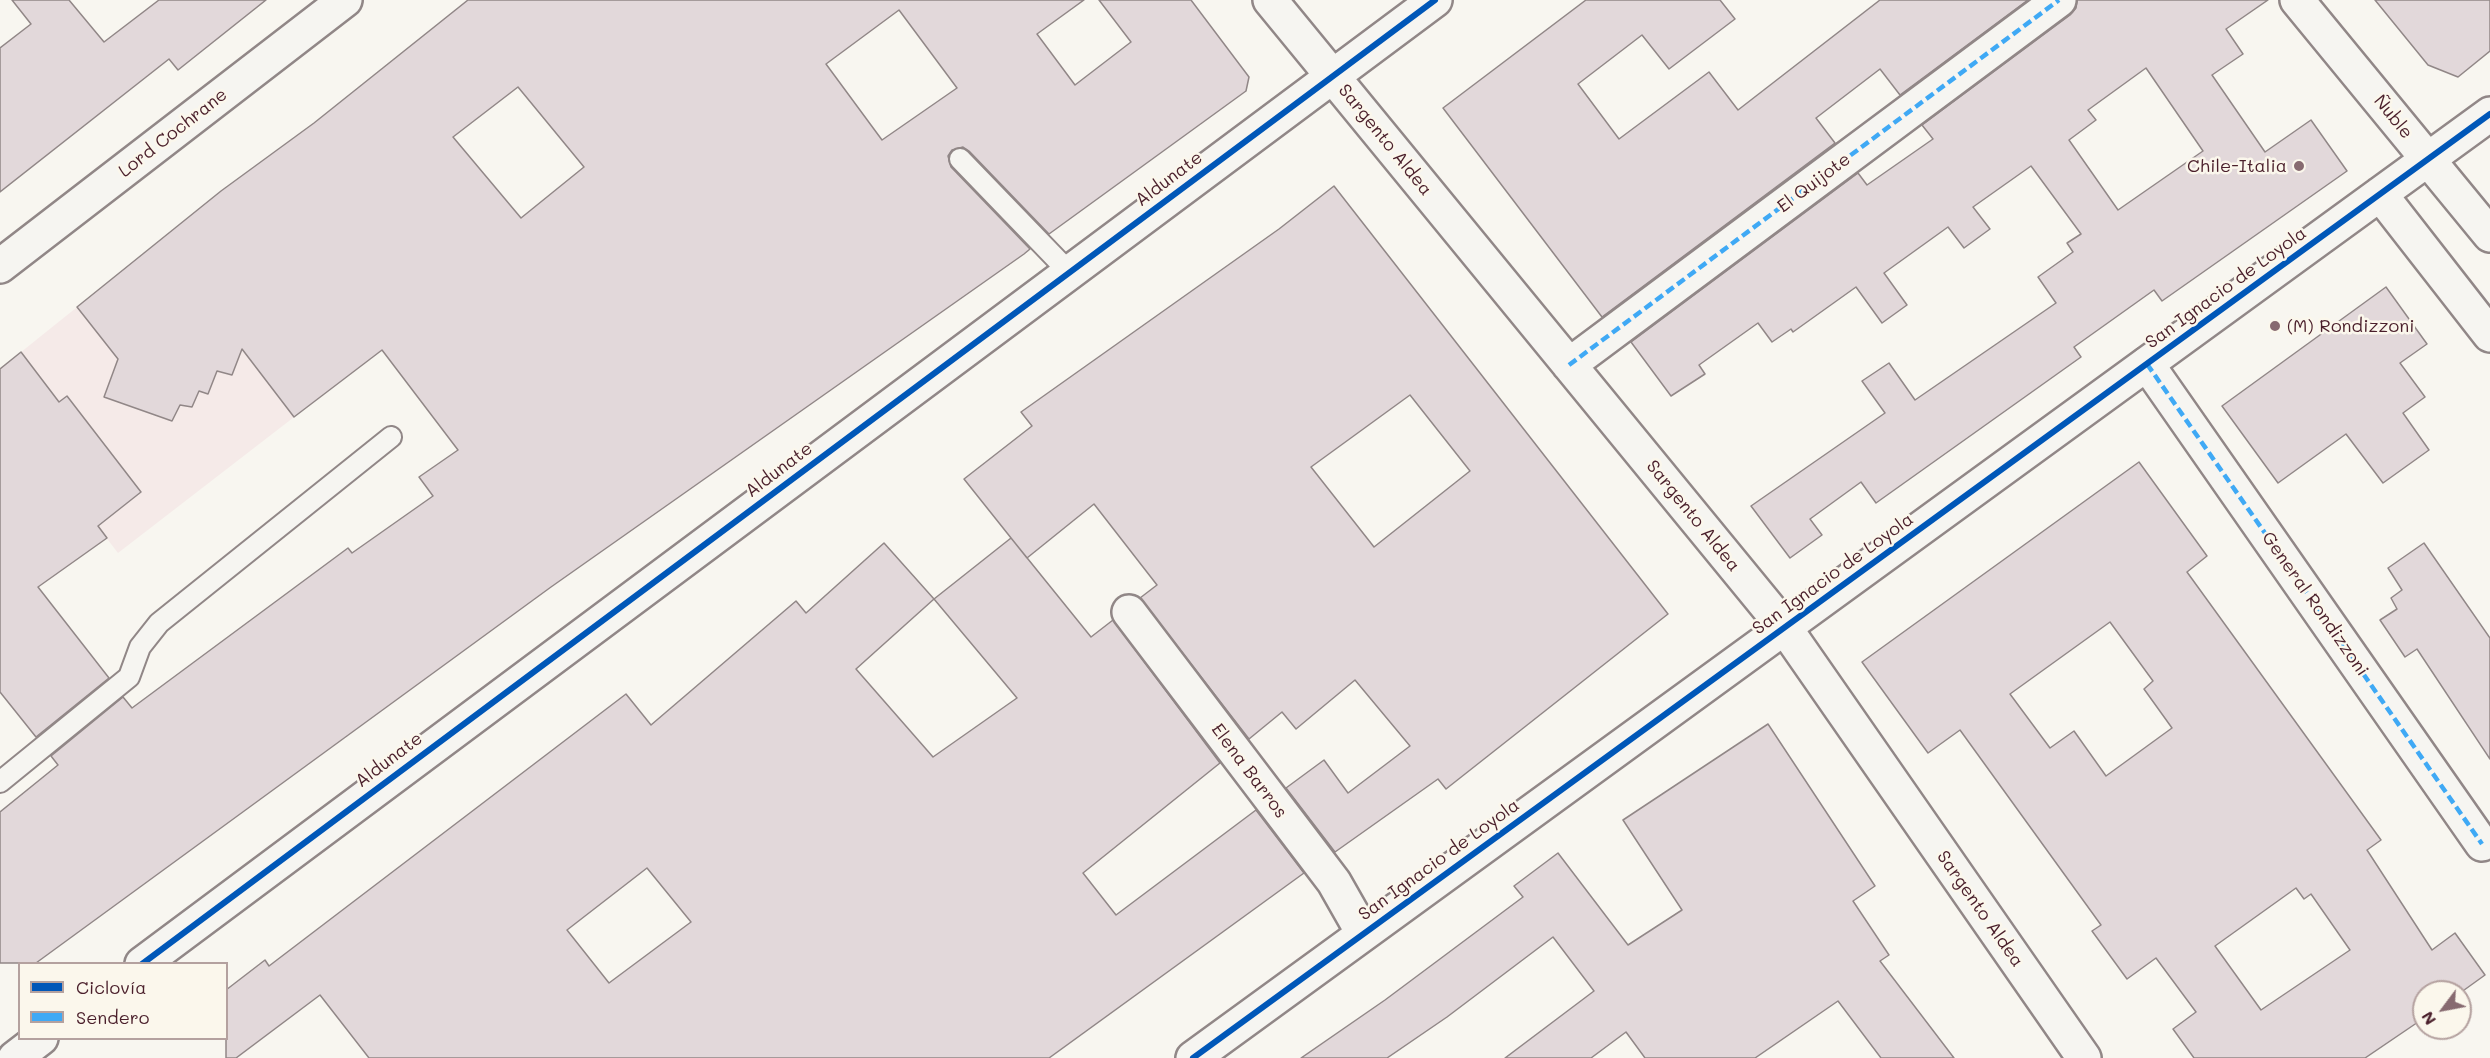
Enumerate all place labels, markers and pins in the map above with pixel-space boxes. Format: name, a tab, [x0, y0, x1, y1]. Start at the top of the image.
place label: Chile-Italia	[2187, 155, 2287, 177]
marker: Chile-Italia	[2292, 159, 2306, 173]
place label: (M) Rondizzoni	[2287, 315, 2415, 337]
marker: (M) Rondizzoni	[2268, 319, 2282, 333]

